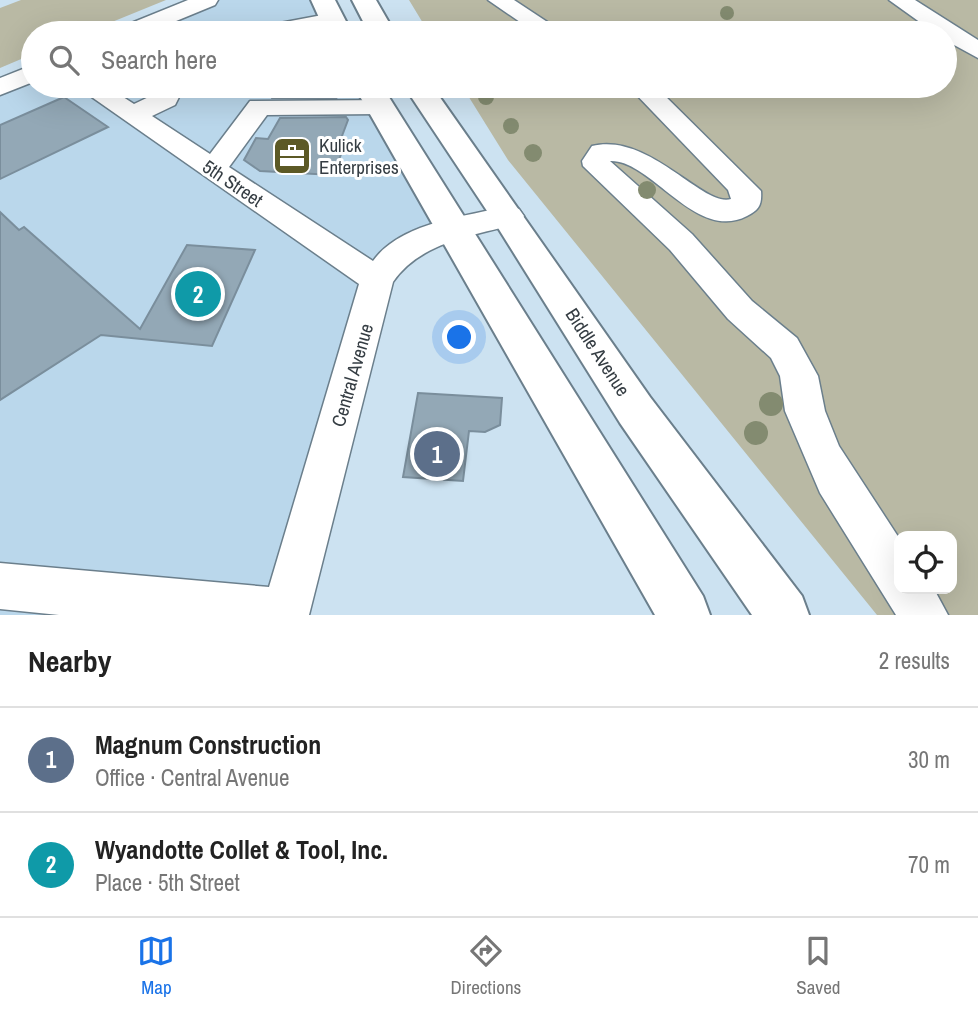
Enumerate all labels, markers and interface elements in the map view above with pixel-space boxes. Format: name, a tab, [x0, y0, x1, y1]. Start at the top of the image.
search box	[21, 21, 957, 98]
icon: search	[45, 41, 83, 79]
text: Search here	[101, 42, 217, 77]
place label: Kulick Enterprises	[319, 132, 399, 180]
office icon: Kulick Enterprises	[271, 135, 313, 177]
street label: 5th Street	[198, 153, 269, 213]
pin: 2	[175, 268, 221, 320]
street label: Biddle Avenue	[560, 303, 636, 401]
street label: Central Avenue	[325, 320, 379, 430]
your location	[442, 320, 476, 354]
pin: 1	[414, 428, 460, 480]
map controls	[894, 531, 957, 594]
button: locate	[894, 531, 957, 594]
text: Nearby	[28, 641, 111, 681]
text: 2 results	[879, 645, 950, 676]
text: Magnum Construction	[95, 727, 321, 762]
text: 1	[46, 744, 56, 775]
text: 30 m	[908, 744, 950, 775]
text: Office · Central Avenue	[95, 762, 289, 793]
text: Wyandotte Collet & Tool, Inc.	[95, 832, 388, 867]
text: 2	[46, 849, 56, 880]
text: 70 m	[908, 849, 950, 880]
text: Place · 5th Street	[95, 867, 240, 898]
tab: Map	[137, 932, 175, 1000]
tab: Directions	[450, 932, 521, 1000]
tab: Saved	[796, 932, 841, 1000]

